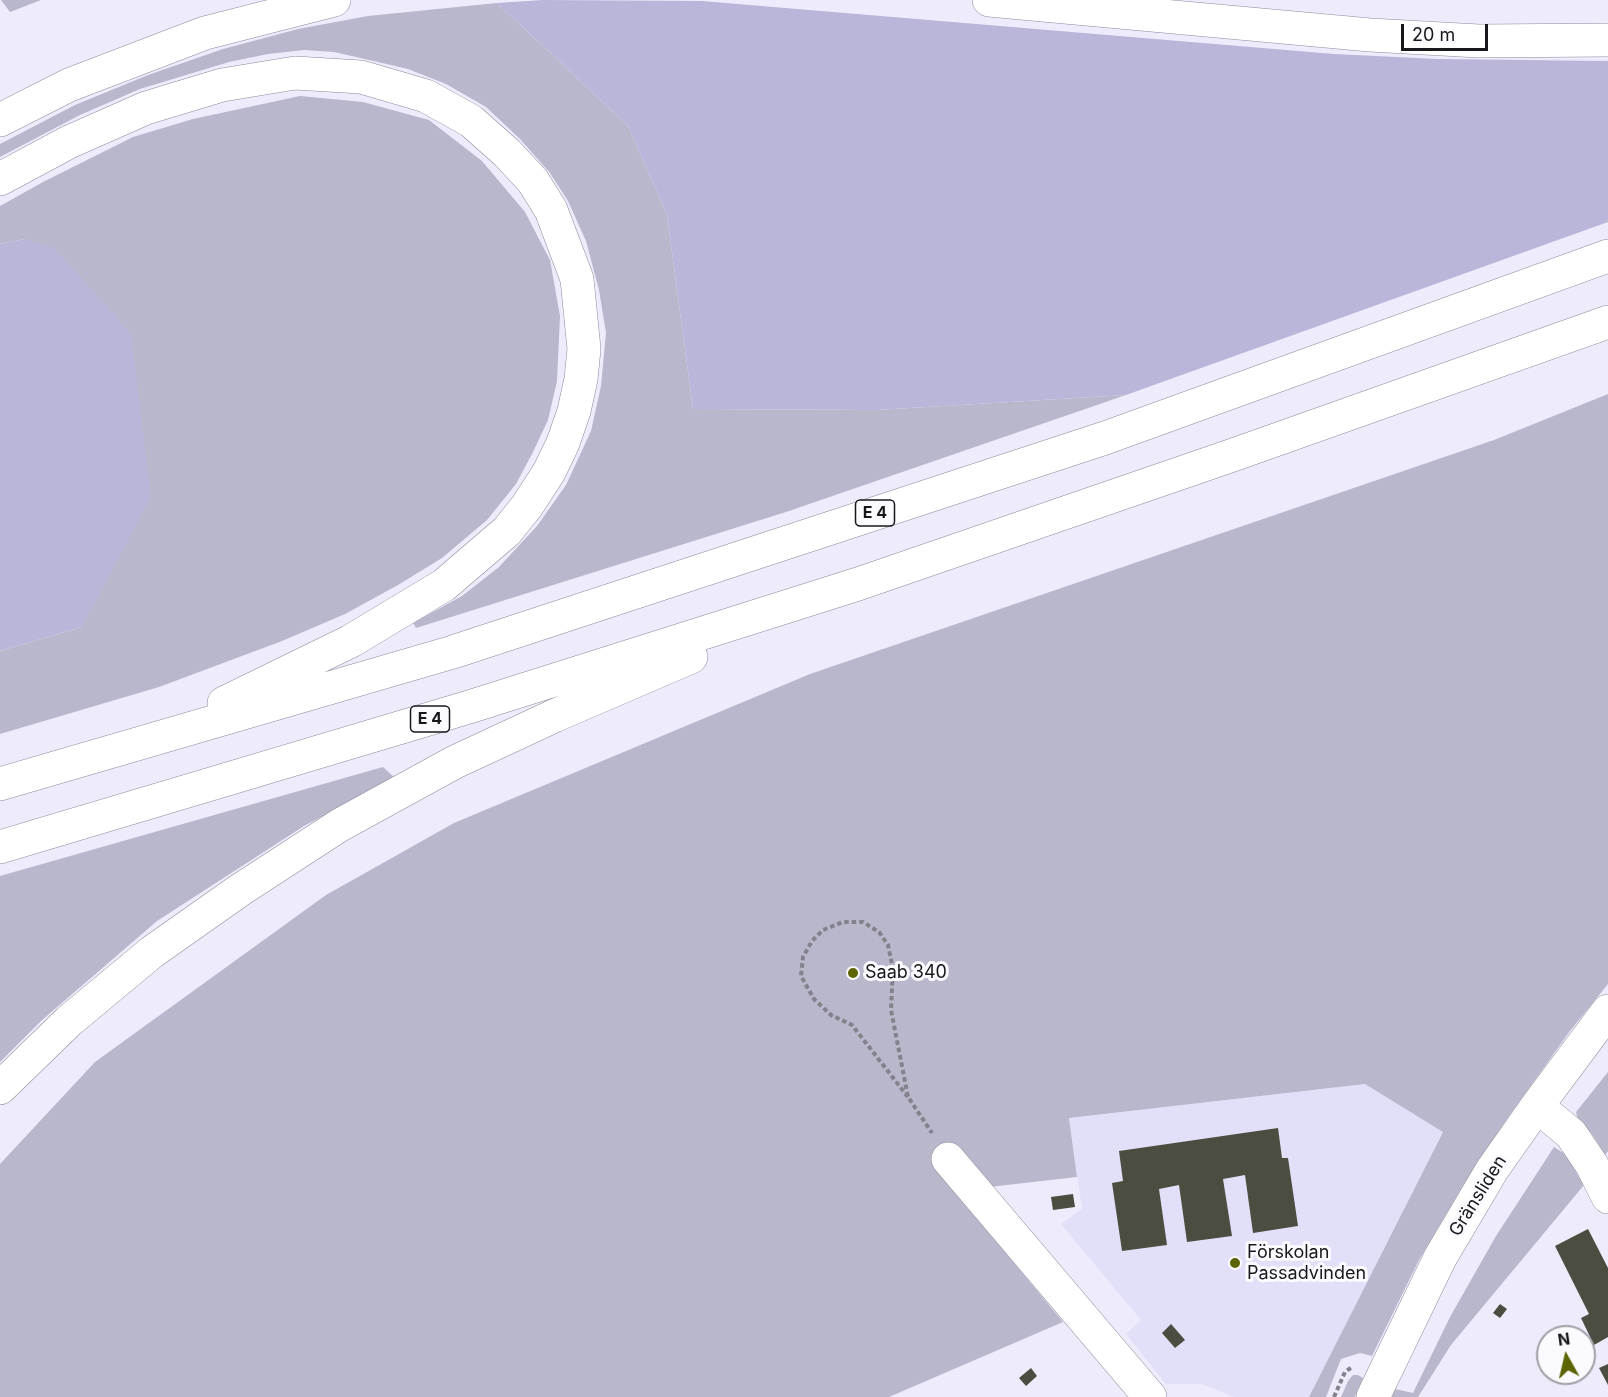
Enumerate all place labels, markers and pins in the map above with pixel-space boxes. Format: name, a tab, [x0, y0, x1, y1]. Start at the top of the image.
place label: Saab 340	[865, 962, 947, 984]
marker: Saab 340	[846, 966, 860, 980]
place label: Förskolan Passadvinden	[1247, 1242, 1366, 1284]
marker: Förskolan Passadvinden	[1228, 1256, 1242, 1270]

